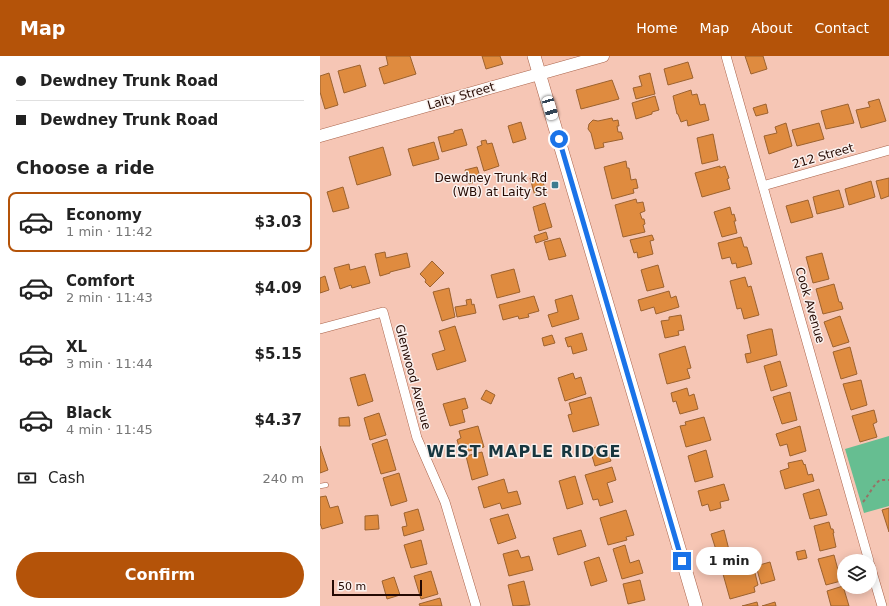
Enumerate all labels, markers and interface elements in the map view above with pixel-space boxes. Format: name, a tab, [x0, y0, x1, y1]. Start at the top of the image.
text: Map	[20, 17, 65, 39]
text: Home	[636, 20, 678, 36]
text: Map	[700, 20, 729, 36]
text: About	[751, 20, 793, 36]
text: Contact	[815, 20, 869, 36]
text: Dewdney Trunk Road	[40, 72, 218, 90]
street label: Laity Street	[426, 80, 497, 112]
car	[541, 95, 559, 121]
text: Dewdney Trunk Road	[40, 111, 218, 129]
route start	[550, 130, 568, 148]
street label: 212 Street	[791, 140, 856, 171]
text: Choose a ride	[16, 157, 155, 178]
place label: Dewdney Trunk Rd (WB) at Laity St	[435, 171, 547, 199]
marker: Dewdney Trunk Rd (WB) at Laity St	[550, 180, 560, 190]
icon: car	[18, 204, 54, 240]
text: Economy	[66, 206, 142, 224]
text: $3.03	[255, 213, 302, 231]
text: 1 min · 11:42	[66, 224, 153, 239]
street label: Cook Avenue	[792, 265, 828, 345]
icon: car	[18, 270, 54, 306]
text: Comfort	[66, 272, 134, 290]
text: $4.09	[255, 279, 302, 297]
text: 2 min · 11:43	[66, 290, 153, 305]
street label: Glenwood Avenue	[392, 323, 434, 431]
icon: car	[18, 336, 54, 372]
text: XL	[66, 338, 87, 356]
text: $5.15	[255, 345, 302, 363]
text: 3 min · 11:44	[66, 356, 153, 371]
icon: car	[18, 402, 54, 438]
text: Black	[66, 404, 112, 422]
text: $4.37	[255, 411, 302, 429]
text: 4 min · 11:45	[66, 422, 153, 437]
district label: WEST MAPLE RIDGE	[427, 442, 621, 461]
icon: cash	[16, 467, 38, 489]
text: Cash	[48, 469, 85, 487]
text: 240 m	[262, 471, 304, 486]
callout: 1 min	[696, 547, 762, 575]
button: Confirm	[16, 552, 304, 598]
route end	[673, 552, 691, 570]
text: 1 min	[709, 553, 749, 568]
map controls	[837, 554, 877, 594]
button: layers	[837, 554, 877, 594]
scale bar	[332, 578, 422, 597]
text: 50 m	[338, 580, 366, 593]

